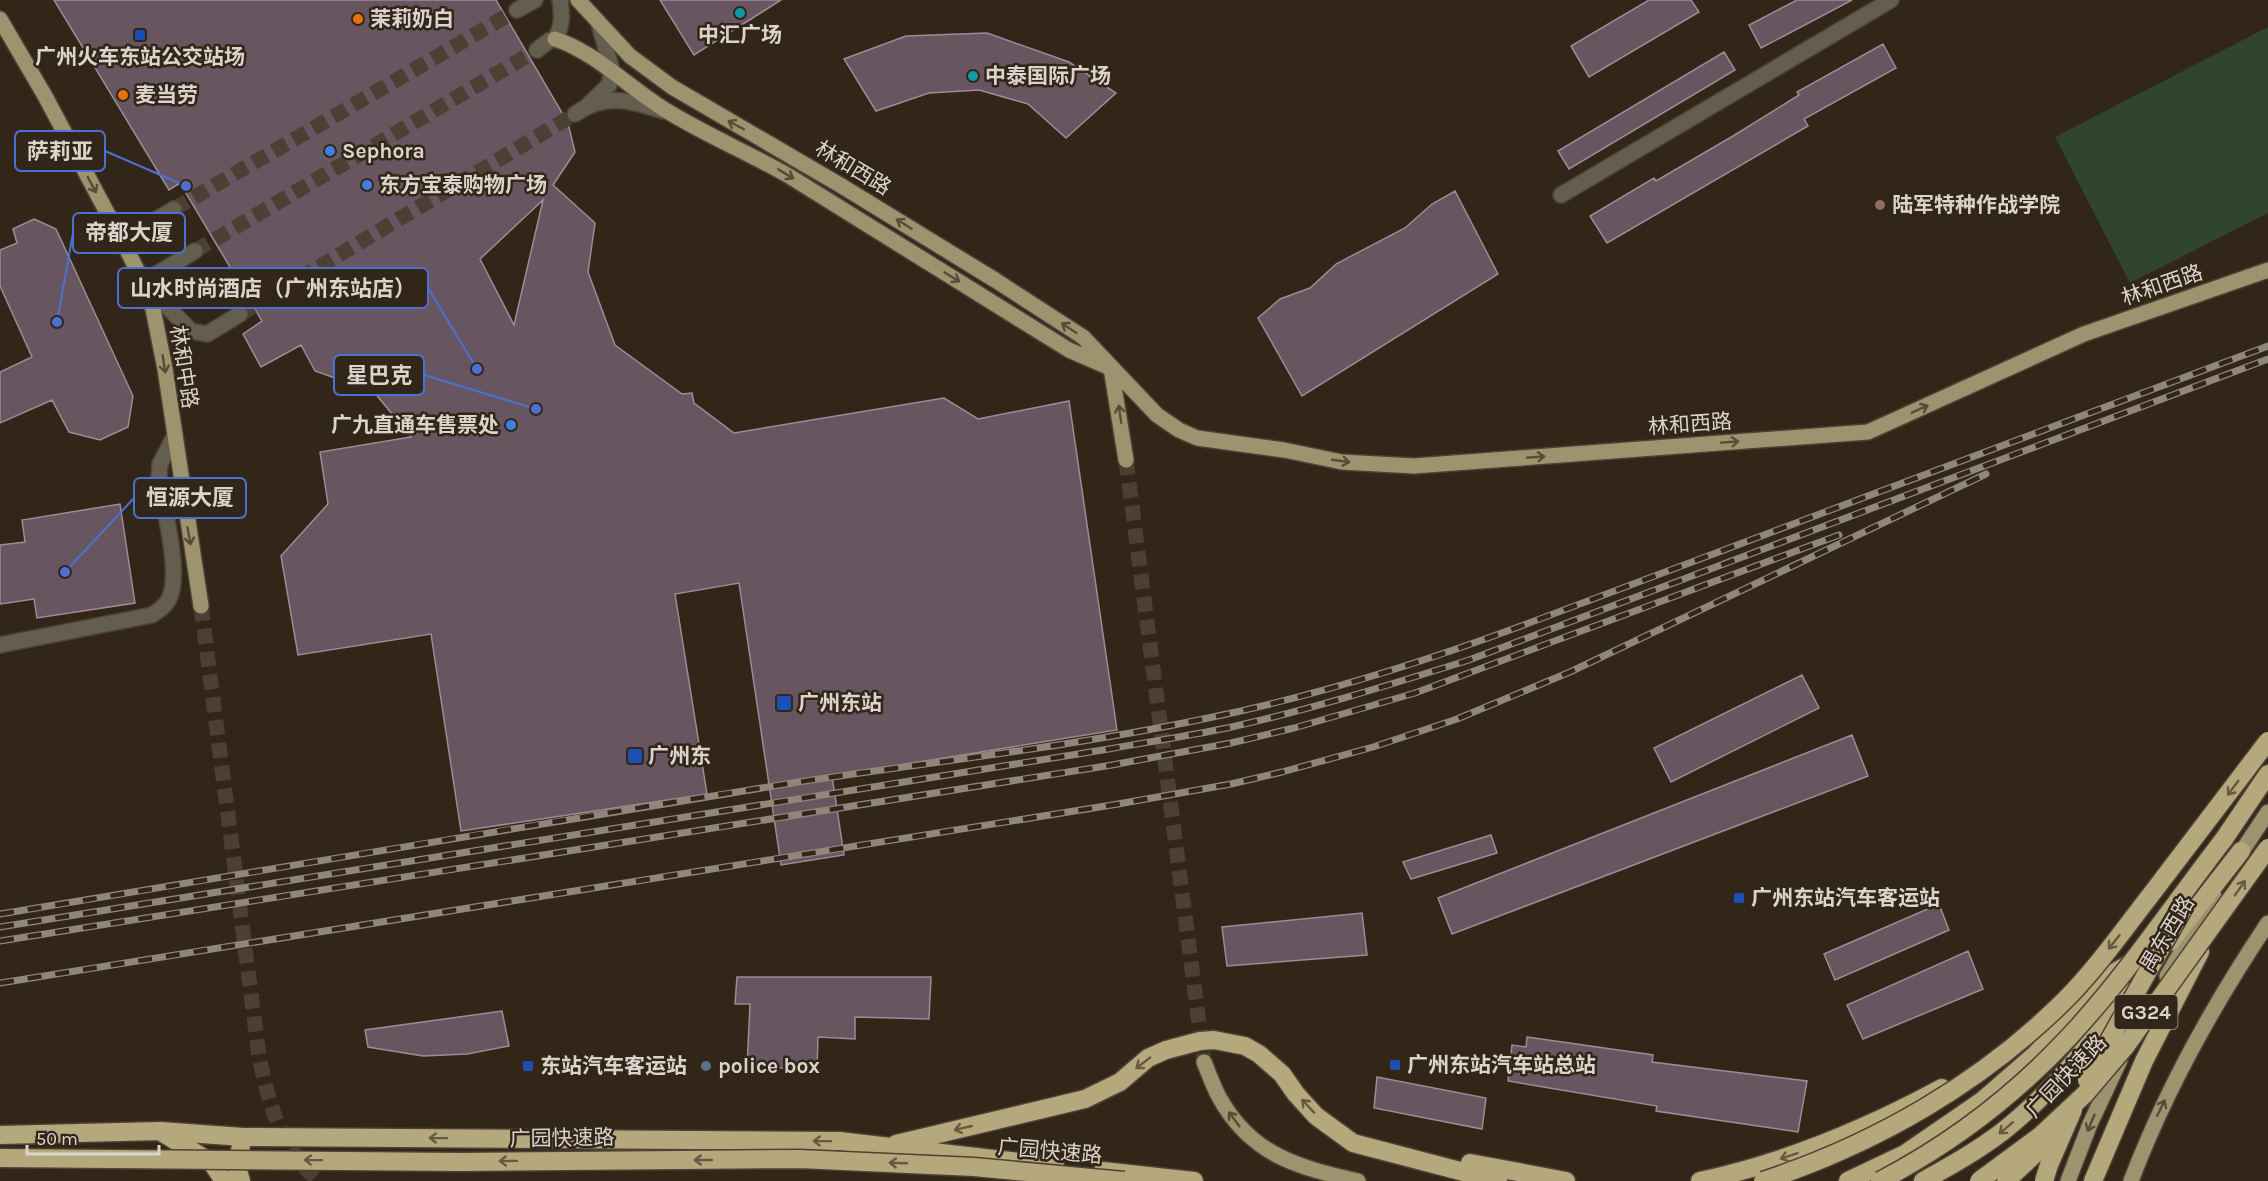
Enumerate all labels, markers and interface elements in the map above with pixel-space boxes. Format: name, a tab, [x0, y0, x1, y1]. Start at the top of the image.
marker: 中汇广场	[733, 6, 747, 20]
place label: 茉莉奶白	[370, 7, 454, 31]
marker: 茉莉奶白	[351, 12, 365, 26]
place label: 中汇广场	[698, 23, 782, 47]
marker: 广州火车东站公交站场	[133, 28, 147, 42]
place label: 广州火车东站公交站场	[35, 45, 245, 69]
place label: 中泰国际广场	[985, 64, 1111, 88]
marker: 中泰国际广场	[966, 69, 980, 83]
place label: 麦当劳	[135, 83, 198, 107]
marker: 麦当劳	[116, 88, 130, 102]
one-way arrow	[728, 119, 746, 130]
callout: 萨莉亚	[15, 131, 105, 171]
street label: 林和西路	[811, 136, 895, 200]
text: 萨莉亚	[27, 139, 93, 165]
place label: Sephora	[342, 139, 425, 163]
marker: Sephora	[323, 144, 337, 158]
one-way arrow	[777, 169, 794, 181]
place label: 东方宝泰购物广场	[379, 173, 547, 197]
one-way arrow	[87, 175, 98, 193]
marker: 东方宝泰购物广场	[360, 178, 374, 192]
place label: 陆军特种作战学院	[1892, 193, 2060, 217]
marker: 陆军特种作战学院	[1873, 198, 1887, 212]
callout: 帝都大厦	[73, 213, 185, 253]
one-way arrow	[896, 218, 913, 230]
text: 帝都大厦	[85, 220, 173, 246]
street label: 林和西路	[2118, 260, 2206, 310]
callout: 山水时尚酒店（广州东站店）	[118, 268, 428, 308]
one-way arrow	[943, 271, 960, 283]
text: 山水时尚酒店（广州东站店）	[130, 276, 416, 302]
one-way arrow	[1061, 322, 1078, 334]
street label: 林和中路	[166, 324, 202, 410]
one-way arrow	[159, 354, 170, 374]
callout: 星巴克	[334, 355, 424, 395]
text: 星巴克	[346, 363, 412, 389]
one-way arrow	[1910, 402, 1928, 414]
one-way arrow	[1114, 404, 1125, 424]
street label: 林和西路	[1647, 409, 1733, 439]
place label: 广九直通车售票处	[331, 413, 499, 437]
marker: 广九直通车售票处	[504, 418, 518, 432]
one-way arrow	[1720, 437, 1740, 448]
one-way arrow	[1525, 451, 1545, 462]
one-way arrow	[1331, 455, 1351, 466]
callout: 恒源大厦	[134, 478, 246, 518]
text: 恒源大厦	[146, 485, 234, 511]
one-way arrow	[184, 526, 195, 545]
place label: 广州东站	[798, 691, 882, 715]
marker: 广州东站	[775, 694, 793, 712]
place label: 广州东	[648, 744, 711, 768]
marker: 广州东	[626, 747, 644, 765]
one-way arrow	[2226, 779, 2239, 795]
one-way arrow	[2234, 880, 2246, 896]
place label: 广州东站汽车客运站	[1751, 886, 1940, 910]
marker: 广州东站汽车客运站	[1732, 891, 1746, 905]
street label: 禺东西路	[2135, 892, 2199, 976]
one-way arrow	[2108, 934, 2121, 950]
road number: G324	[2114, 995, 2178, 1029]
street label: 广园快速路	[2021, 1030, 2111, 1122]
place label: 广州东站汽车站总站	[1407, 1053, 1596, 1077]
place label: 东站汽车客运站	[540, 1054, 687, 1078]
place label: police box	[718, 1054, 820, 1078]
one-way arrow	[1136, 1057, 1152, 1069]
marker: 广州东站汽车站总站	[1388, 1058, 1402, 1072]
marker: 东站汽车客运站	[521, 1059, 535, 1073]
marker: police box	[699, 1059, 713, 1073]
one-way arrow	[1301, 1099, 1315, 1114]
one-way arrow	[2156, 1099, 2168, 1117]
one-way arrow	[1228, 1111, 1241, 1127]
one-way arrow	[2085, 1113, 2096, 1132]
scale bar	[27, 1118, 159, 1156]
one-way arrow	[1998, 1121, 2014, 1134]
one-way arrow	[954, 1123, 973, 1135]
street label: 广园快速路	[509, 1125, 615, 1151]
text: 50 m	[36, 1128, 78, 1150]
one-way arrow	[429, 1132, 449, 1144]
street label: 广园快速路	[997, 1134, 1103, 1168]
one-way arrow	[813, 1135, 833, 1147]
one-way arrow	[1780, 1152, 1799, 1163]
one-way arrow	[304, 1154, 324, 1166]
one-way arrow	[694, 1154, 714, 1166]
one-way arrow	[499, 1155, 519, 1167]
one-way arrow	[888, 1158, 908, 1169]

